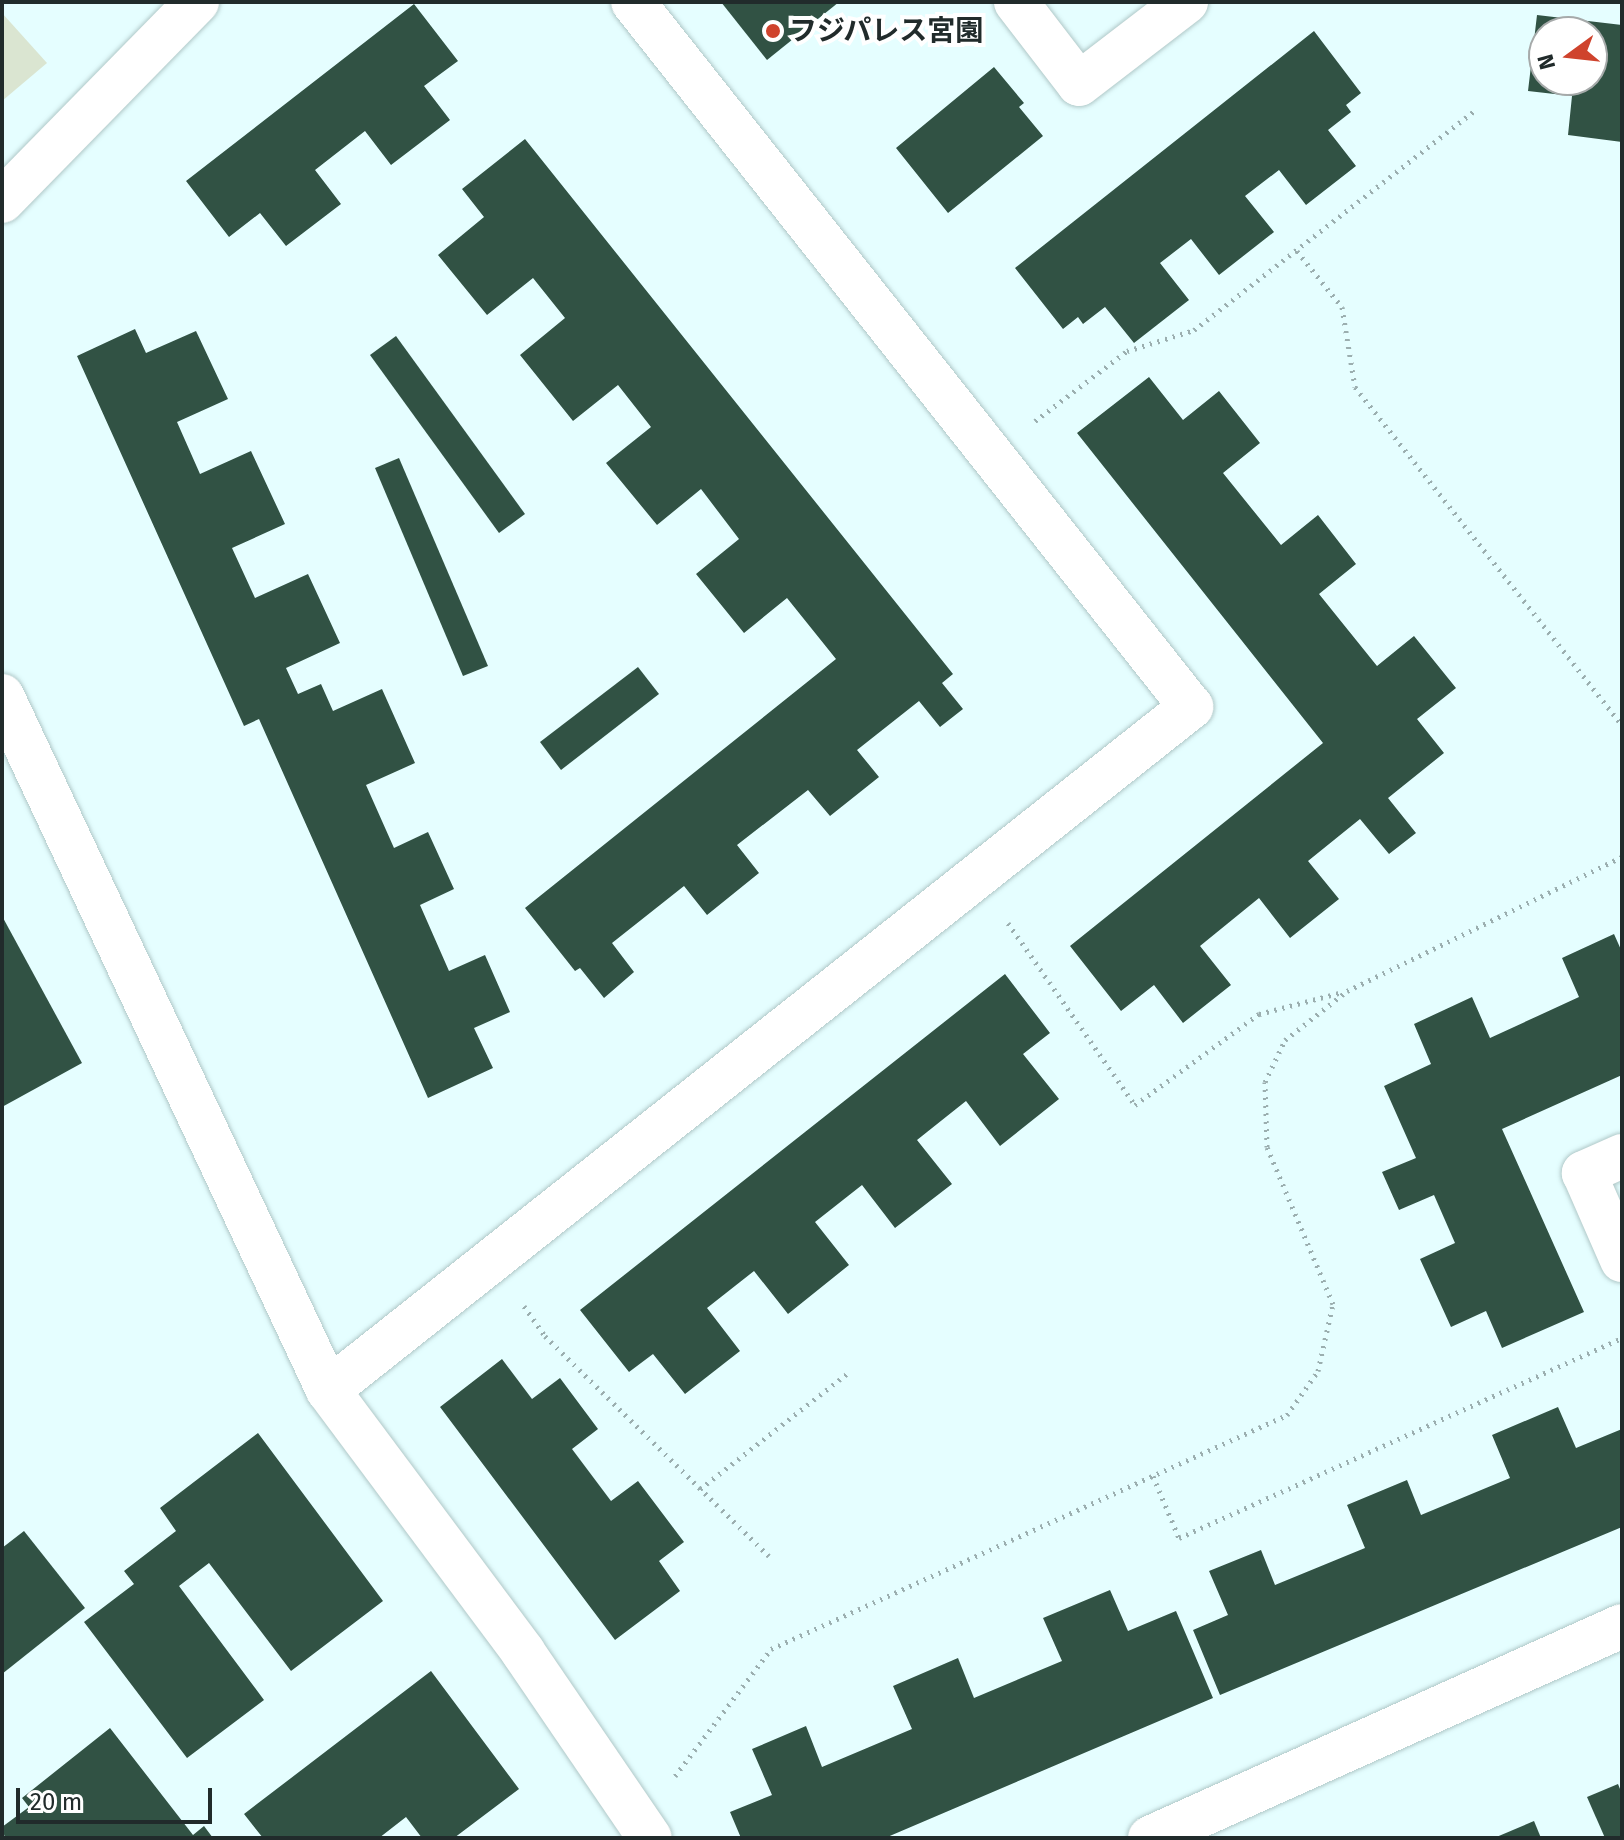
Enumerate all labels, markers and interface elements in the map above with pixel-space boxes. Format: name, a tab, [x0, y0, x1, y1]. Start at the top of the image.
place label: フジパレス宮園	[789, 14, 985, 48]
north arrow	[1528, 16, 1608, 96]
marker: フジパレス宮園	[764, 22, 782, 40]
text: N	[1531, 51, 1561, 72]
scale bar	[20, 1772, 216, 1822]
text: 20 m	[30, 1788, 82, 1816]

